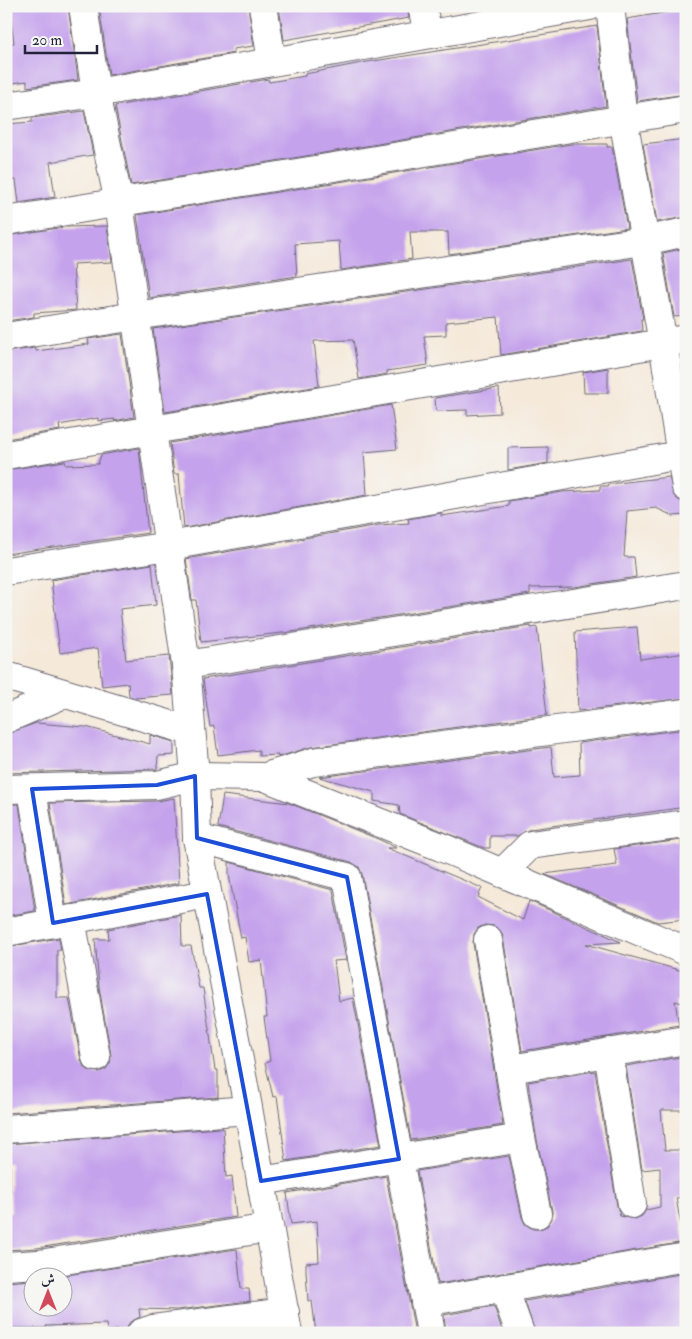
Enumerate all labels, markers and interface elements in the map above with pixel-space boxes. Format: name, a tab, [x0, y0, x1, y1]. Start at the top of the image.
scale bar	[25, 22, 98, 54]
text: 20 m	[32, 31, 62, 50]
north arrow	[22, 1266, 72, 1316]
text: ش	[41, 1271, 55, 1288]

